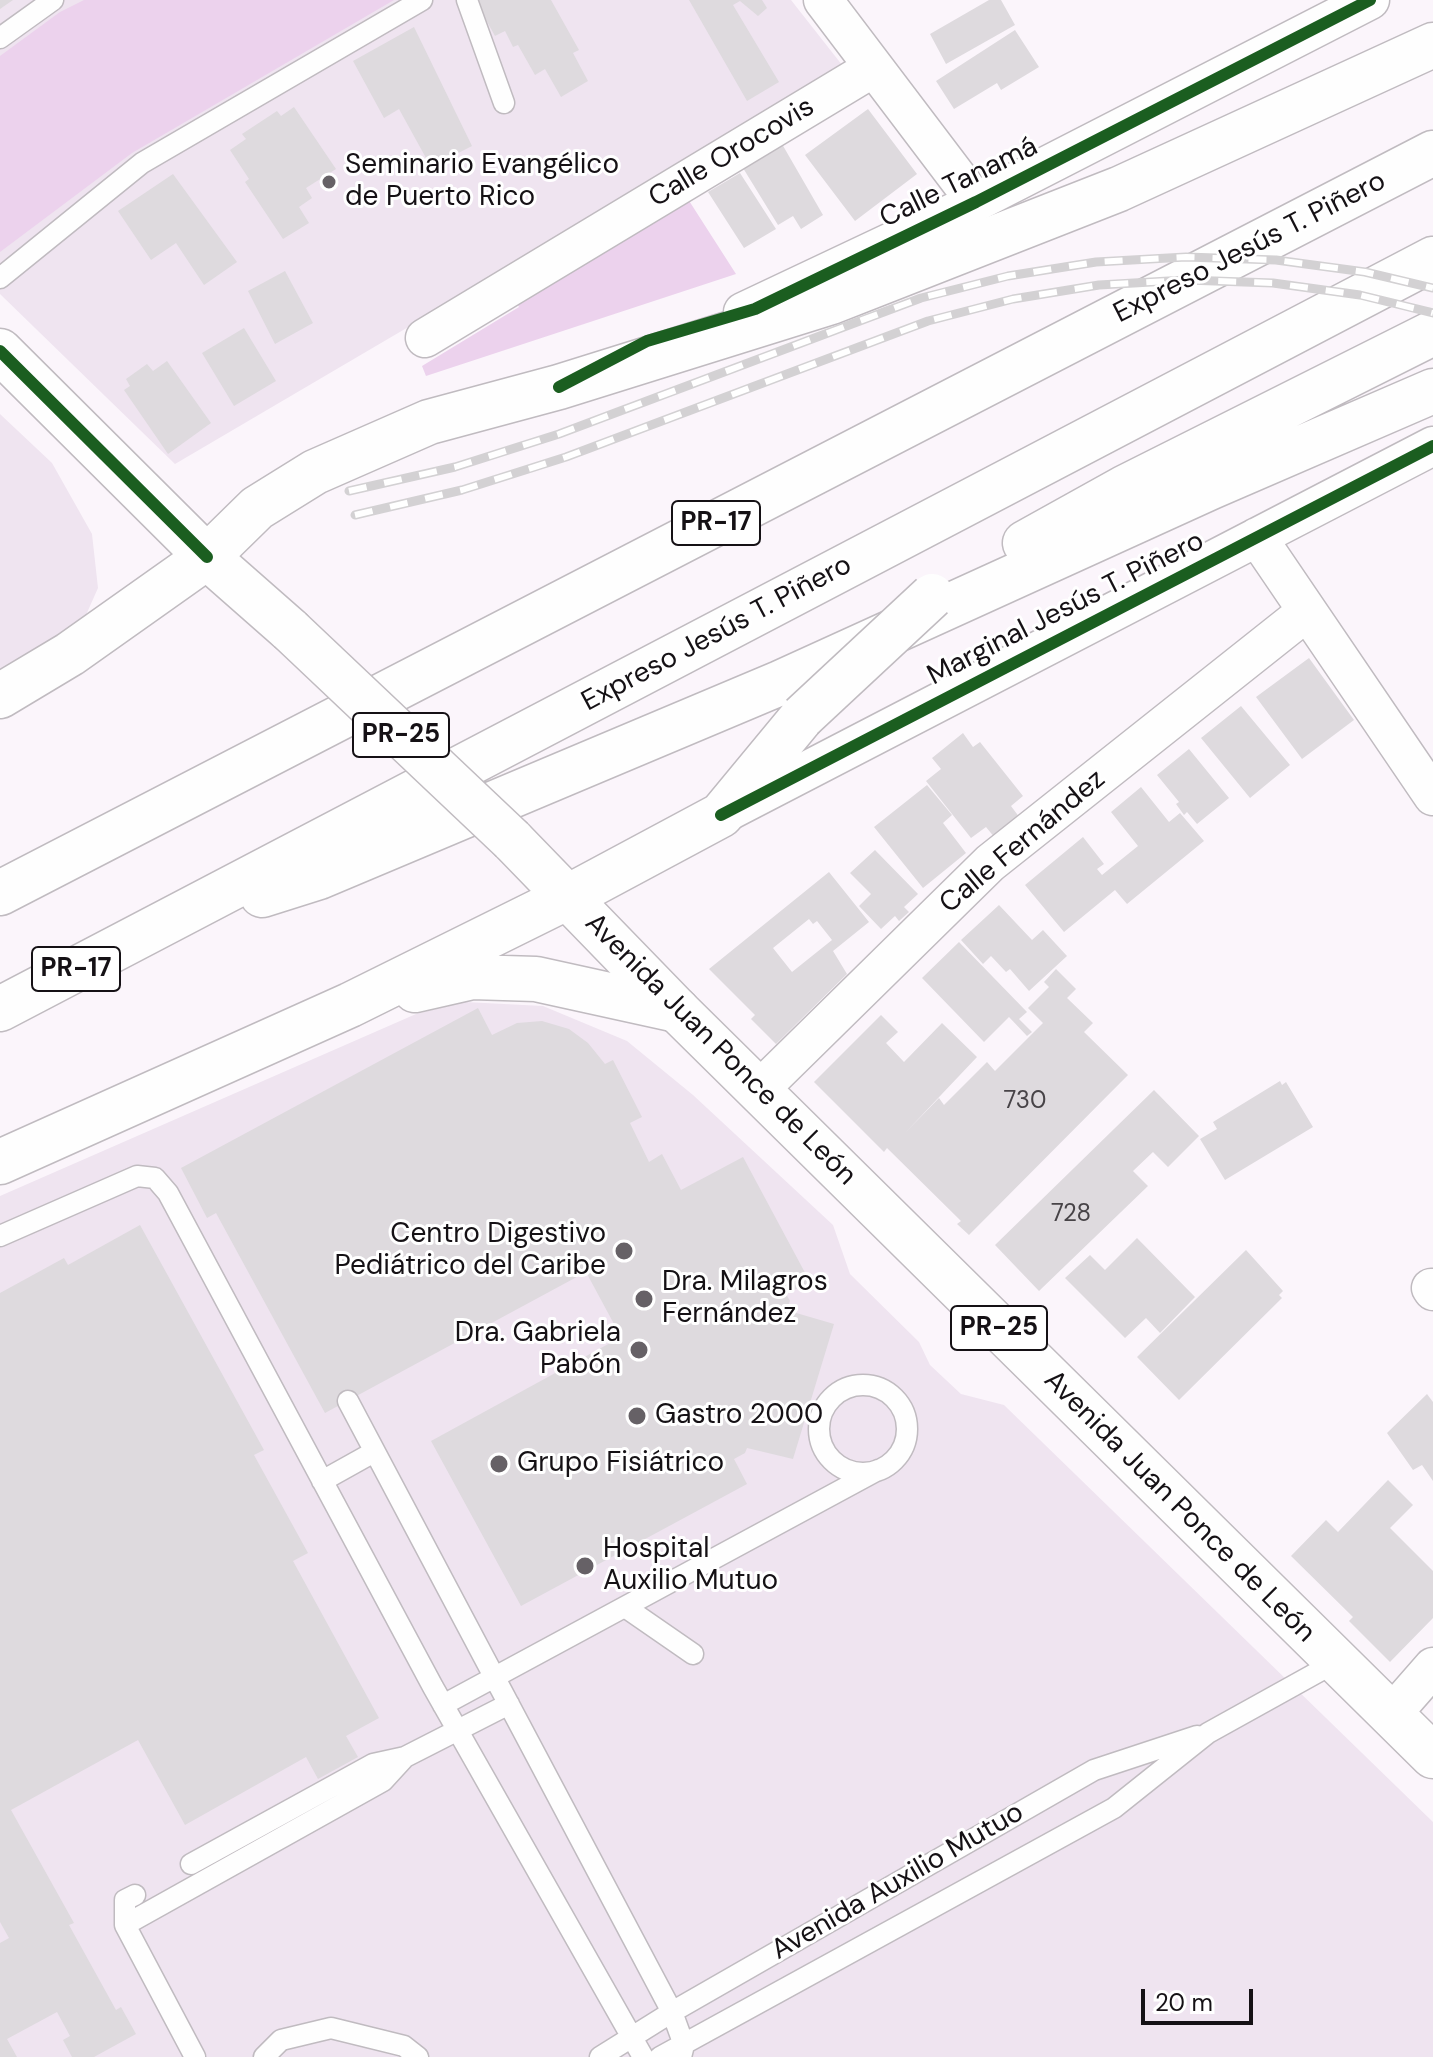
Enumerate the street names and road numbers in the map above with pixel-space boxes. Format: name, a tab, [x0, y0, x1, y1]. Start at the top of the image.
street label: Calle Orocovis	[643, 91, 821, 215]
street label: Calle Tanamá	[875, 130, 1043, 236]
street label: Expreso Jesús T. Piñero	[1109, 165, 1391, 331]
road number: PR-17	[672, 501, 760, 545]
street label: Marginal Jesús T. Piñero	[922, 525, 1210, 693]
street label: Expreso Jesús T. Piñero	[576, 549, 858, 719]
road number: PR-25	[353, 713, 449, 757]
street label: Calle Fernández	[934, 763, 1112, 921]
street label: Avenida Juan Ponce de León	[577, 907, 863, 1193]
road number: PR-17	[32, 947, 120, 991]
road number: PR-25	[951, 1306, 1047, 1350]
street label: Avenida Juan Ponce de León	[1036, 1364, 1322, 1650]
street label: Avenida Auxilio Mutuo	[766, 1796, 1030, 1968]

